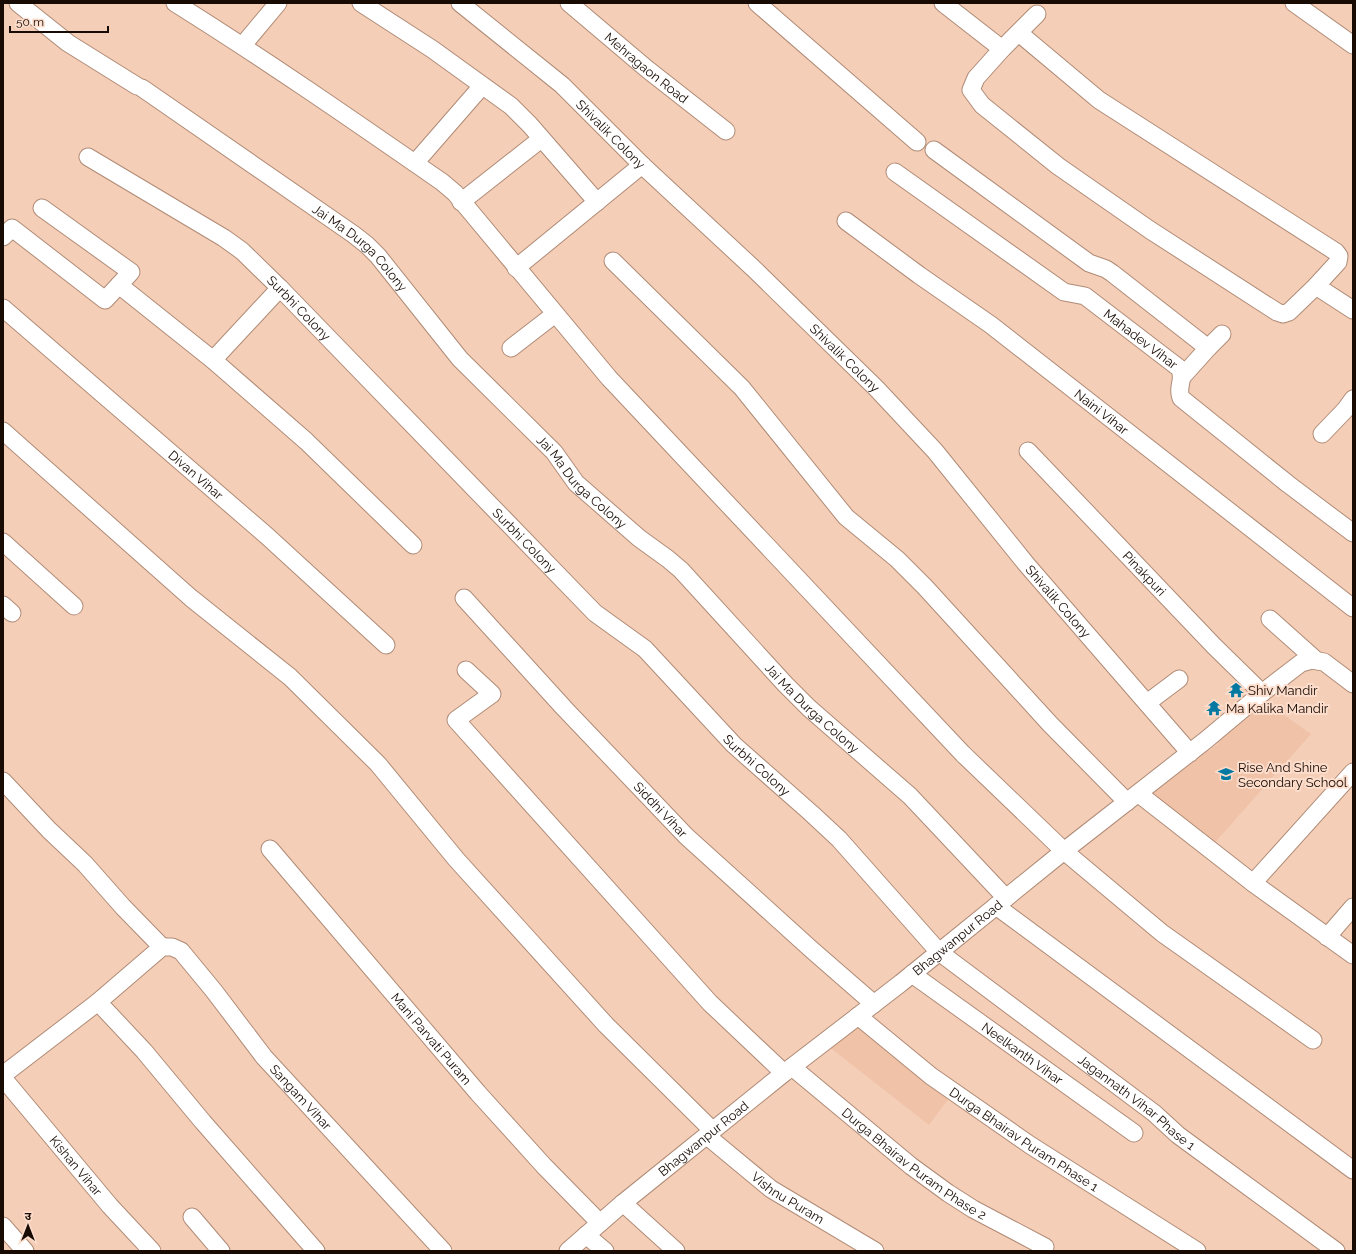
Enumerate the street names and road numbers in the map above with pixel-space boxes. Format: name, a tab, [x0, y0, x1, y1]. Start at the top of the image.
street label: Mehragaon Road	[602, 30, 691, 106]
street label: Shivalik Colony	[573, 97, 648, 172]
street label: Jai Ma Durga Colony	[310, 201, 410, 294]
street label: Surbhi Colony	[264, 273, 334, 344]
street label: Mahadev Vihar	[1101, 306, 1181, 372]
street label: Shivalik Colony	[807, 321, 883, 395]
street label: Naini Vihar	[1072, 386, 1132, 438]
street label: Jai Ma Durga Colony	[534, 433, 630, 532]
street label: Divan Vihar	[165, 447, 226, 503]
street label: Surbhi Colony	[489, 505, 559, 576]
street label: Pinakpuri	[1120, 548, 1169, 599]
street label: Shivalik Colony	[1022, 562, 1094, 641]
street label: Jai Ma Durga Colony	[762, 661, 862, 756]
street label: Surbhi Colony	[720, 732, 793, 799]
street label: Siddhi Vihar	[630, 779, 691, 841]
street label: Bhagwanpur Road	[910, 897, 1006, 979]
street label: Mani Parvati Puram	[388, 990, 474, 1088]
street label: Neelkanth Vihar	[979, 1020, 1066, 1088]
street label: Jagannath Vihar Phase 1	[1075, 1052, 1198, 1153]
street label: Sangam Vihar	[267, 1062, 335, 1133]
street label: Durga Bhairav Puram Phase 1	[947, 1084, 1101, 1195]
street label: Bhagwanpur Road	[656, 1098, 751, 1179]
street label: Durga Bhairav Puram Phase 2	[839, 1105, 989, 1223]
street label: Kishan Vihar	[46, 1133, 105, 1199]
street label: Vishnu Puram	[748, 1169, 827, 1227]

